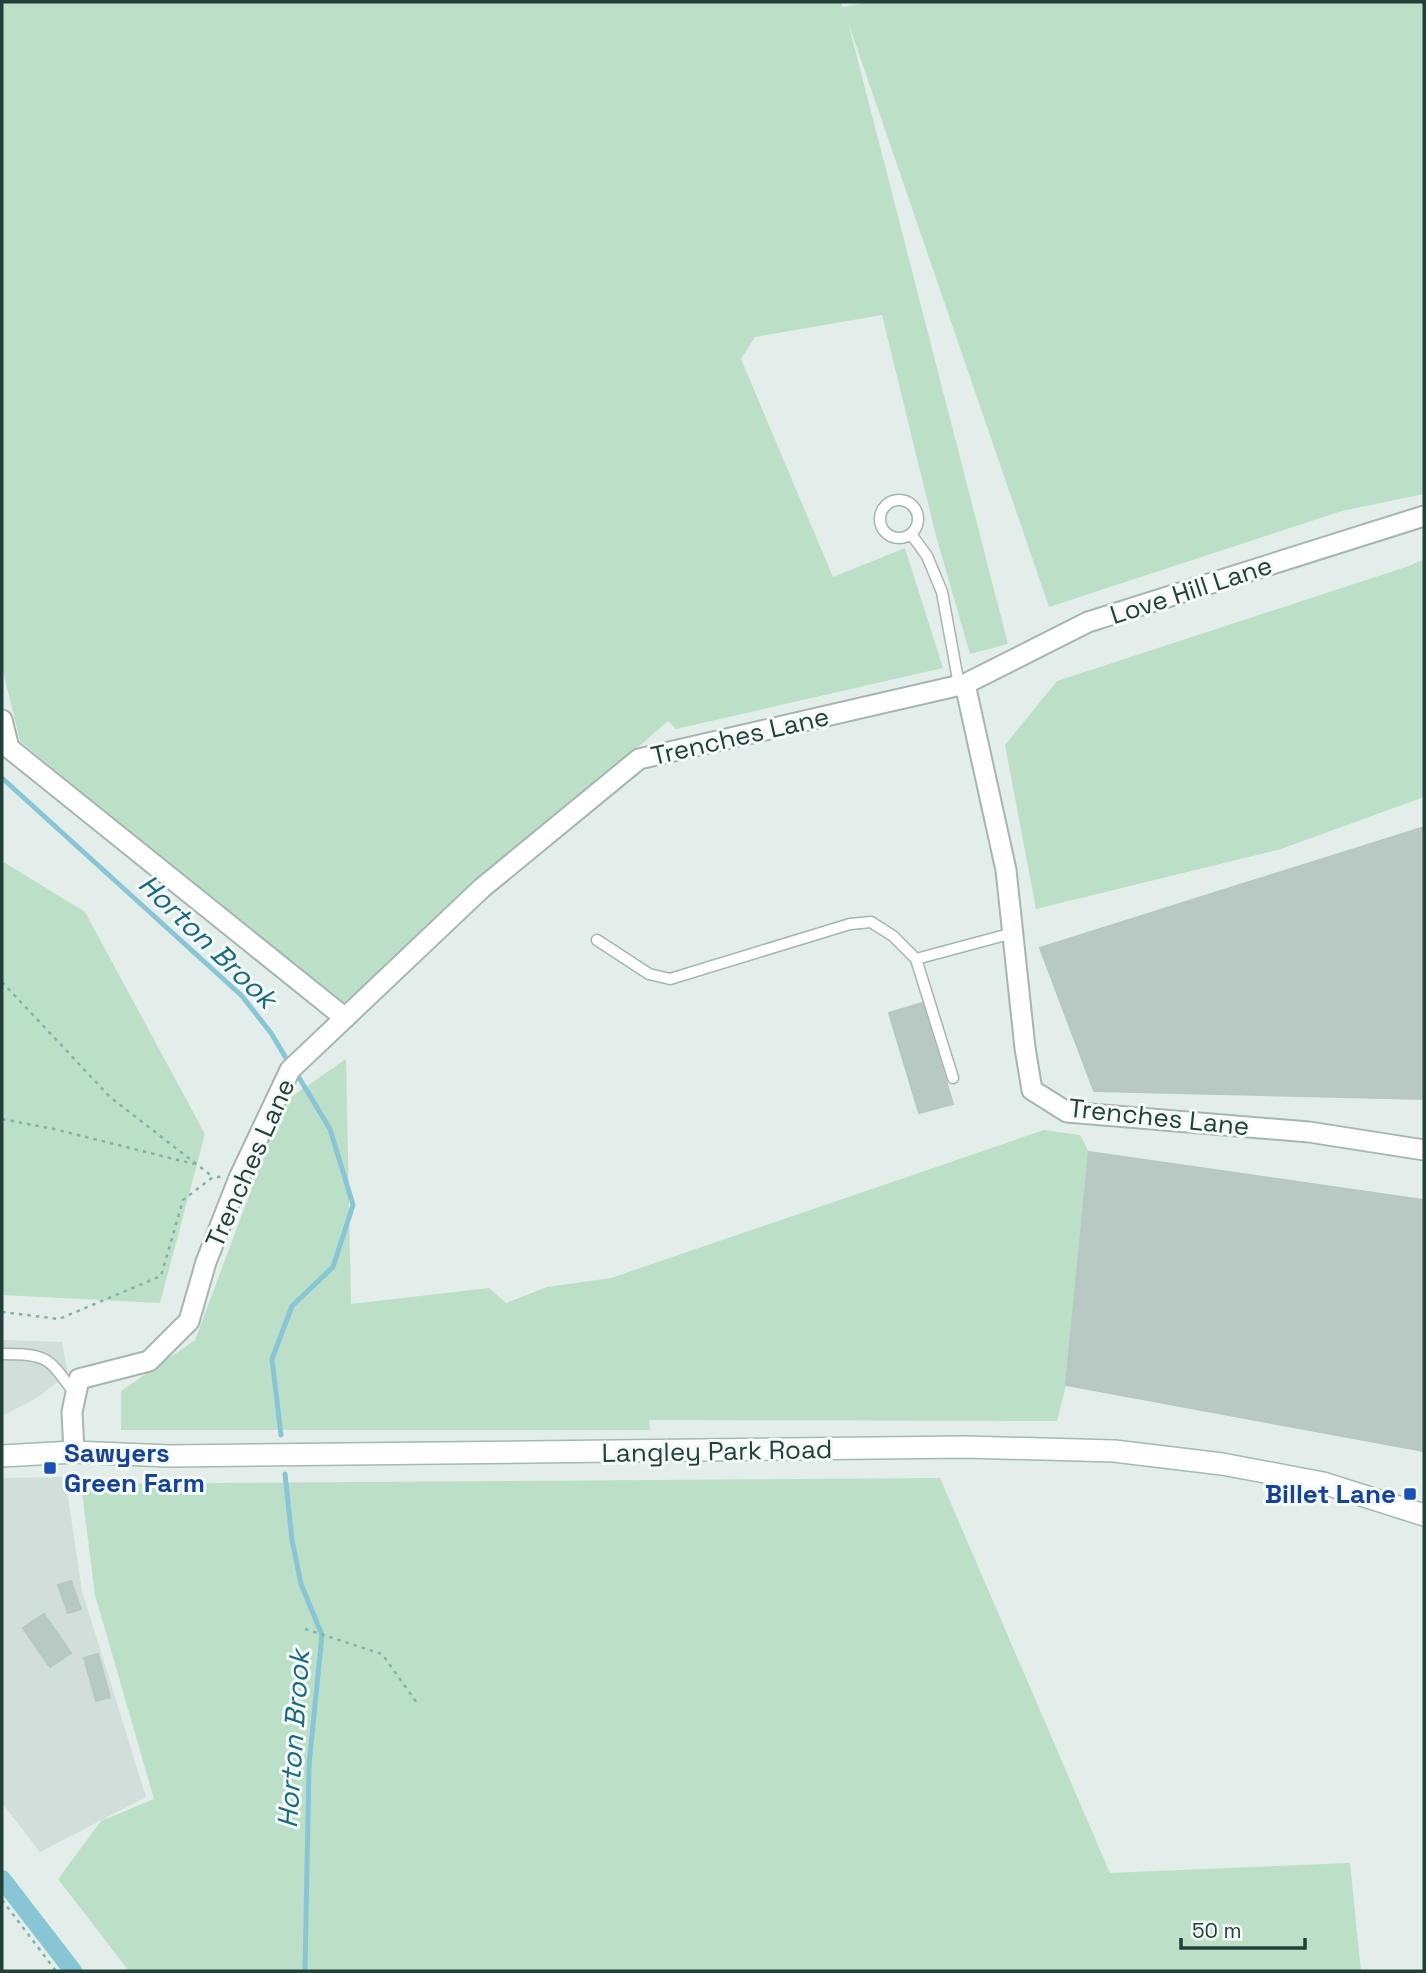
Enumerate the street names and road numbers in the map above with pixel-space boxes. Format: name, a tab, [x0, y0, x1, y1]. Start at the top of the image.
street label: Love Hill Lane	[1106, 548, 1276, 632]
street label: Trenches Lane	[648, 699, 832, 773]
street label: Trenches Lane	[198, 1073, 302, 1253]
street label: Trenches Lane	[1067, 1091, 1251, 1143]
street label: Langley Park Road	[601, 1432, 833, 1470]

